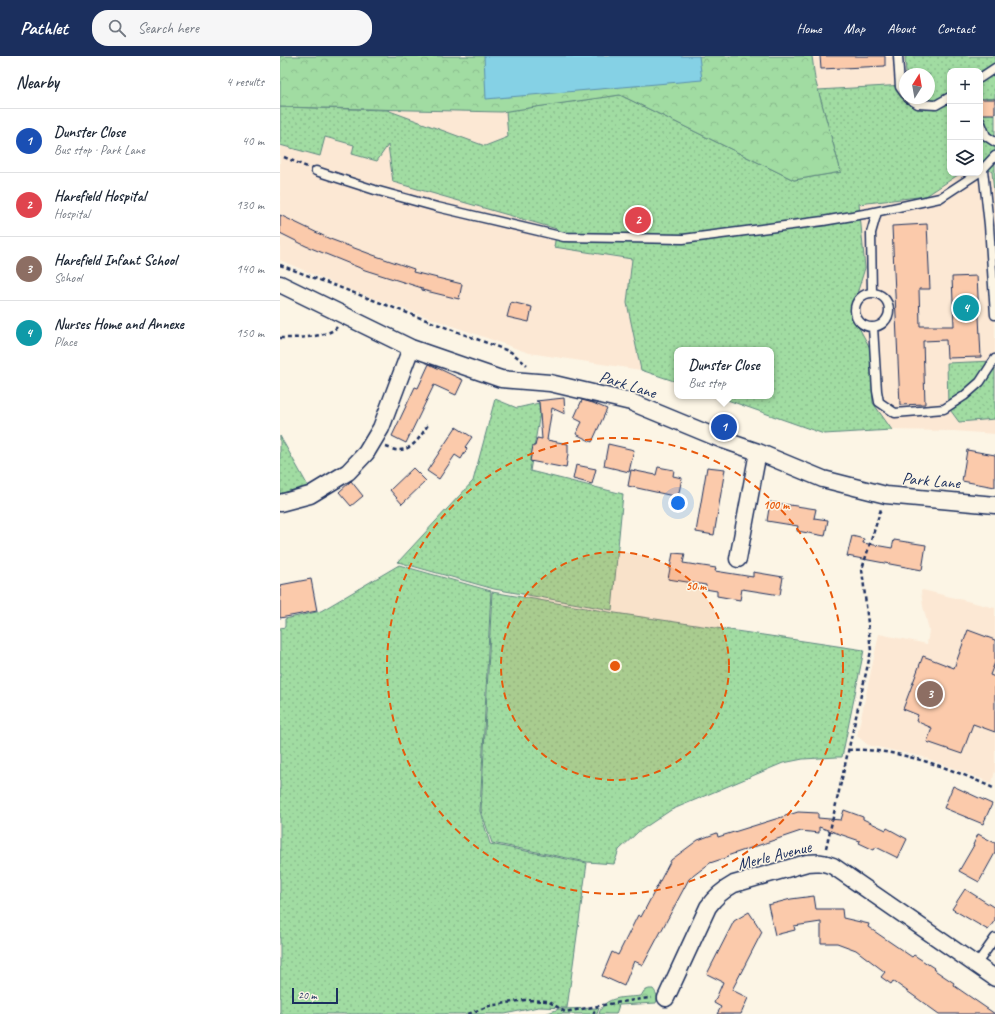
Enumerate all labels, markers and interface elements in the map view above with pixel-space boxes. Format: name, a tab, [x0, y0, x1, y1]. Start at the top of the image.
search box	[92, 10, 372, 46]
text: Pathlet	[20, 16, 68, 40]
icon: search	[106, 17, 128, 39]
text: Search here	[138, 19, 199, 38]
text: Home	[796, 20, 822, 37]
text: Map	[844, 20, 865, 37]
text: About	[887, 20, 915, 37]
text: Contact	[937, 20, 975, 37]
north arrow	[899, 68, 935, 104]
map controls	[947, 68, 983, 176]
button: +	[947, 68, 983, 104]
text: Nearby	[16, 72, 59, 93]
text: 4 results	[226, 74, 264, 90]
button: −	[947, 104, 983, 140]
text: Dunster Close	[54, 123, 125, 142]
text: 1	[26, 133, 32, 149]
text: 40 m	[242, 133, 264, 149]
button: layers	[947, 140, 983, 176]
text: Bus stop · Park Lane	[54, 142, 145, 158]
text: Harefield Hospital	[54, 187, 146, 206]
text: 2	[26, 197, 32, 213]
text: 130 m	[236, 197, 264, 213]
pin: 2	[625, 205, 651, 235]
text: Hospital	[54, 206, 90, 222]
text: Harefield Infant School	[54, 251, 177, 270]
text: 3	[26, 261, 32, 277]
text: 140 m	[236, 261, 264, 277]
text: School	[54, 270, 82, 286]
pin: 4	[953, 293, 979, 323]
text: Nurses Home and Annexe	[54, 315, 184, 334]
text: 4	[26, 325, 32, 341]
text: 150 m	[236, 325, 264, 341]
text: Place	[54, 334, 77, 350]
popup	[674, 347, 774, 399]
text: Dunster Close	[688, 356, 760, 375]
street label: Park Lane	[597, 366, 660, 403]
text: Bus stop	[688, 375, 726, 391]
pin: 1	[711, 412, 737, 442]
street label: Park Lane	[901, 467, 962, 494]
your location	[668, 493, 688, 513]
text: 100 m	[763, 497, 790, 513]
text: 50 m	[686, 578, 707, 594]
centre of rings	[608, 659, 622, 673]
pin: 3	[917, 679, 943, 709]
street label: Merle Avenue	[735, 836, 815, 875]
scale bar	[292, 986, 338, 1005]
text: 20 m	[298, 988, 317, 1002]

